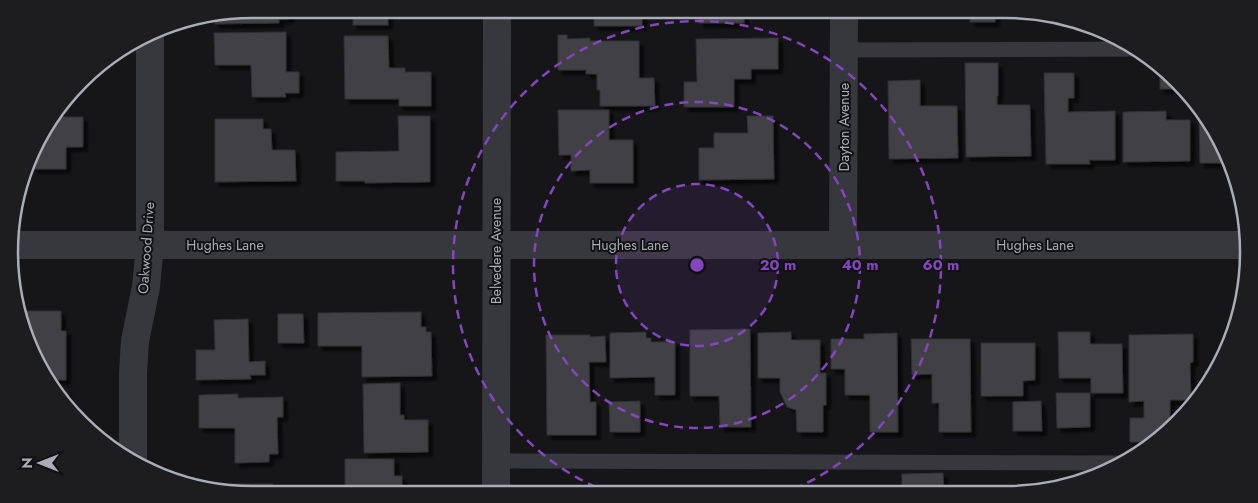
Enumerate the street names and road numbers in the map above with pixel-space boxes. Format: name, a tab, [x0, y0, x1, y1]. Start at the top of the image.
street label: Dayton Avenue	[834, 83, 854, 171]
street label: Belvedere Avenue	[486, 198, 506, 304]
street label: Oakwood Drive	[133, 201, 159, 295]
street label: Hughes Lane	[186, 235, 264, 255]
street label: Hughes Lane	[591, 235, 669, 255]
street label: Hughes Lane	[996, 235, 1074, 255]

